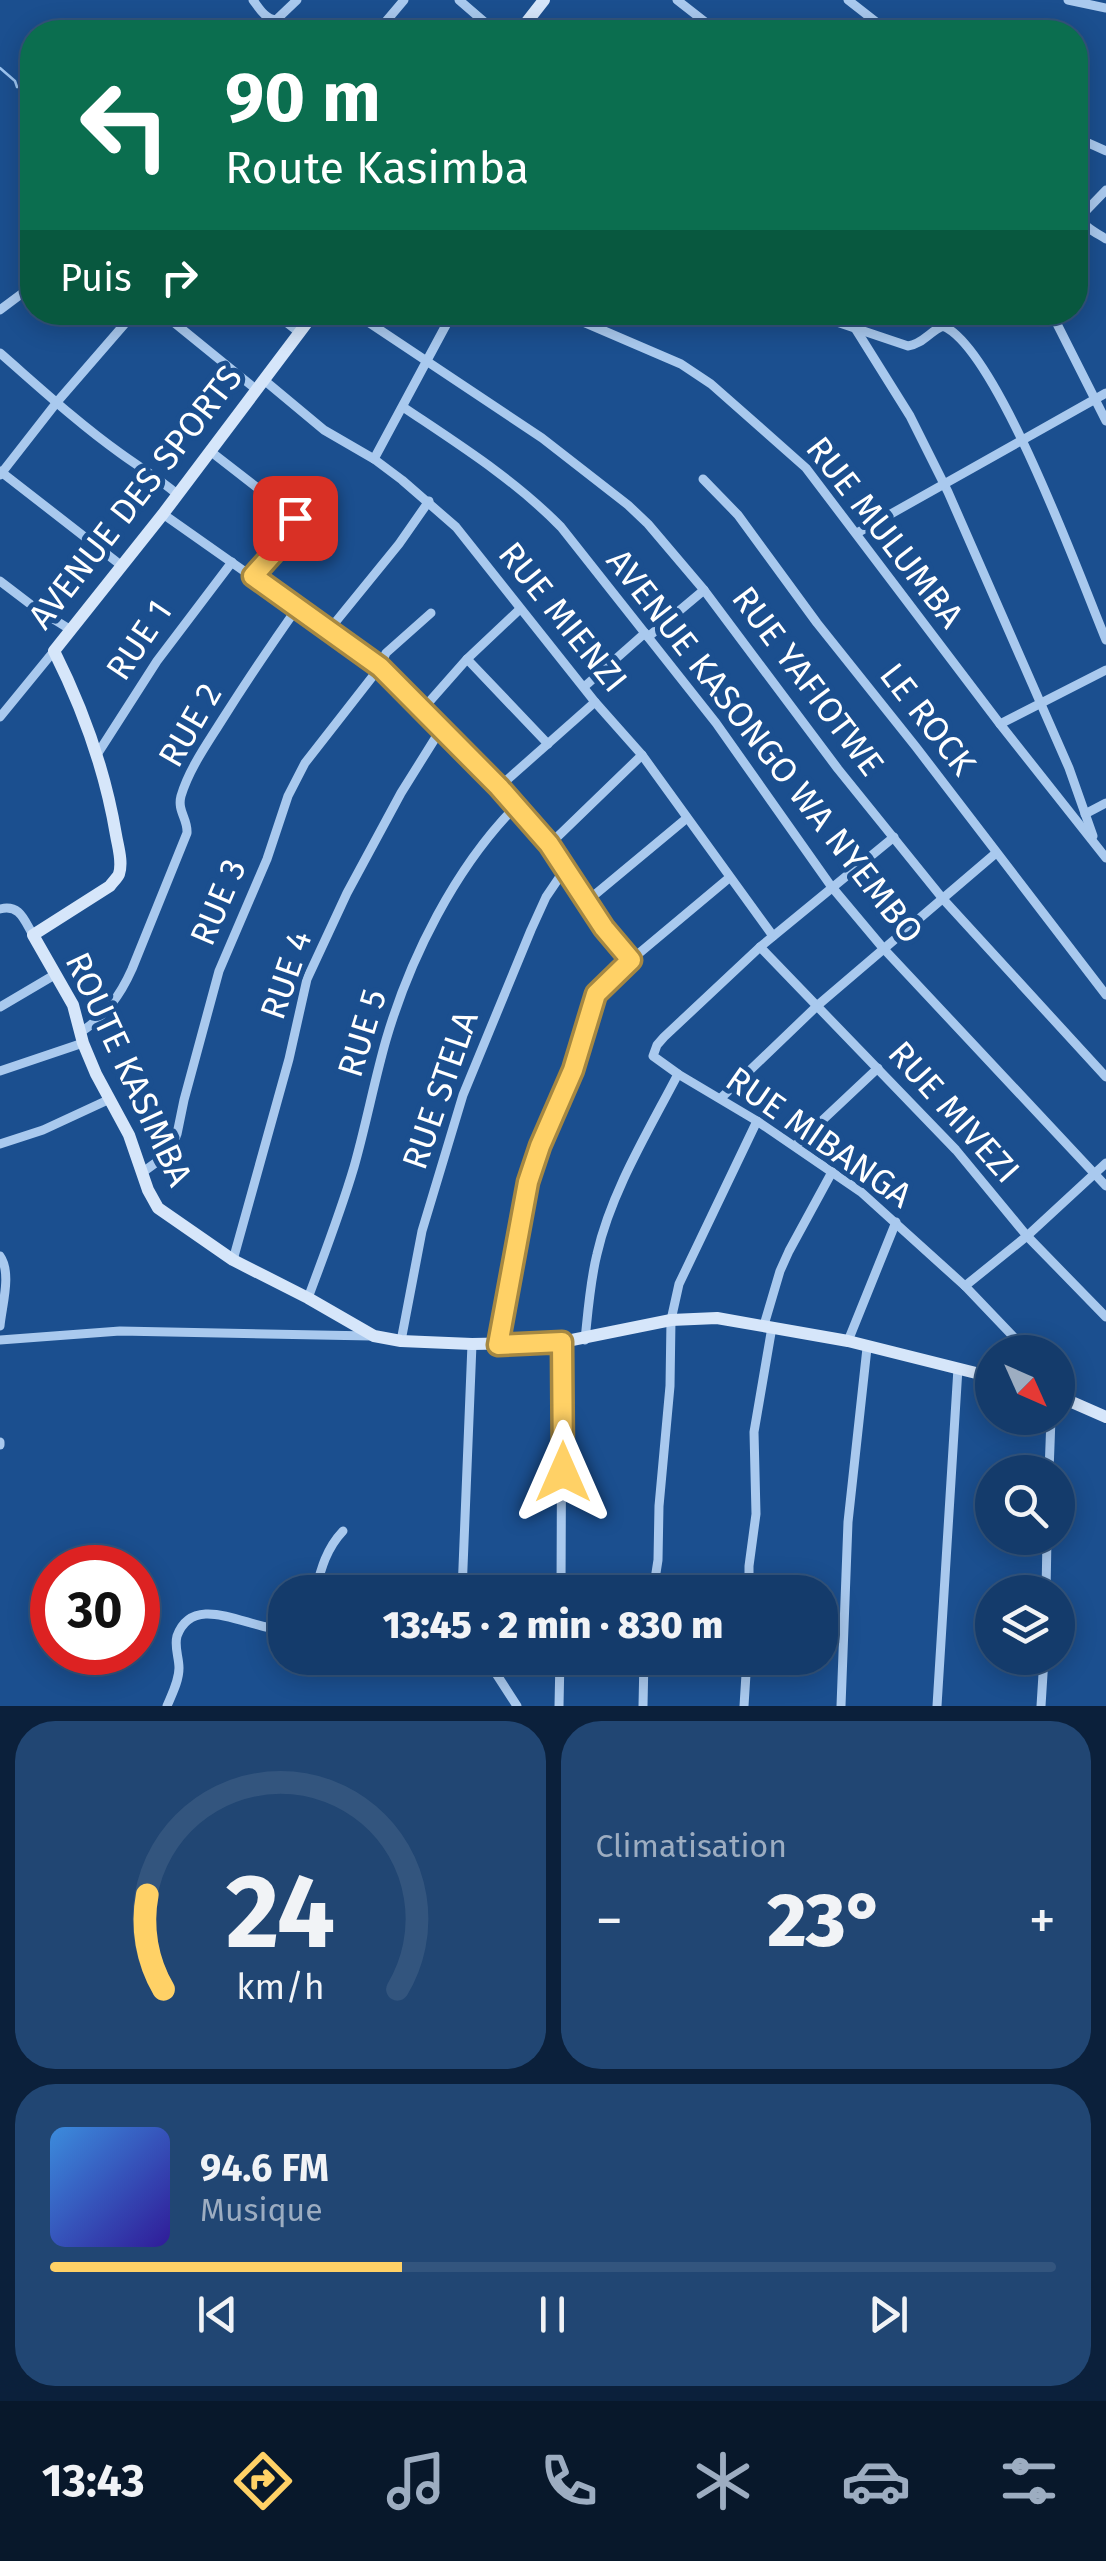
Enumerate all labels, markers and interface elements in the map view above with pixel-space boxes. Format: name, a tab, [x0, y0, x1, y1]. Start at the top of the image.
text: 90 m	[225, 56, 381, 140]
icon: left	[60, 60, 190, 190]
text: Route Kasimba	[225, 141, 529, 195]
icon: right	[152, 250, 207, 305]
text: Puis	[60, 255, 132, 301]
street label: AVENUE DES SPORTS	[19, 357, 251, 637]
street label: RUE MULUMBA	[797, 428, 973, 636]
pin	[253, 476, 338, 561]
icon: arrive	[268, 491, 323, 546]
street label: RUE MIENZI	[490, 533, 636, 701]
street label: AVENUE KASONGO WA NYEMBO	[598, 540, 932, 952]
street label: RUE YAFIOTWE	[723, 578, 893, 784]
street label: RUE 1	[97, 592, 181, 688]
street label: LE ROCK	[871, 655, 985, 784]
street label: RUE 2	[149, 676, 231, 774]
street label: RUE 3	[181, 853, 255, 951]
street label: RUE 4	[251, 925, 321, 1025]
street label: ROUTE KASIMBA	[57, 946, 201, 1192]
street label: RUE 5	[329, 984, 395, 1082]
street label: RUE STELA	[393, 1005, 487, 1175]
street label: RUE MIVEZI	[879, 1033, 1029, 1191]
street label: RUE MIBANGA	[718, 1058, 920, 1216]
north arrow	[975, 1335, 1075, 1435]
map controls	[975, 1335, 1075, 1675]
position arrow	[511, 1420, 615, 1524]
button: search	[975, 1455, 1075, 1555]
speed limit sign: 30	[30, 1545, 160, 1675]
button: layers	[975, 1575, 1075, 1675]
text: 13:45 · 2 min · 830 m	[383, 1602, 723, 1648]
text: Climatisation	[596, 1827, 787, 1865]
text: 24	[225, 1850, 335, 1975]
text: 23°	[767, 1876, 884, 1966]
text: −	[596, 1888, 623, 1954]
text: +	[1029, 1888, 1056, 1954]
text: km/h	[236, 1966, 324, 2008]
text: 94.6 FM	[200, 2145, 329, 2191]
text: Musique	[200, 2191, 323, 2229]
icon: previous	[190, 2287, 245, 2342]
icon: pause	[525, 2287, 580, 2342]
icon: next	[861, 2287, 916, 2342]
icon: directions	[228, 2446, 298, 2516]
icon: music	[381, 2446, 451, 2516]
icon: phone	[534, 2446, 604, 2516]
icon: climate	[688, 2446, 758, 2516]
icon: car	[841, 2446, 911, 2516]
icon: filters	[994, 2446, 1064, 2516]
text: 13:43	[42, 2454, 145, 2508]

